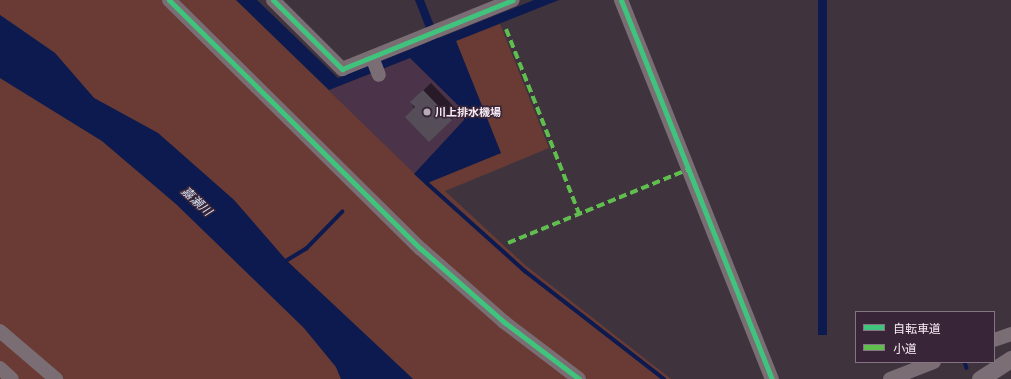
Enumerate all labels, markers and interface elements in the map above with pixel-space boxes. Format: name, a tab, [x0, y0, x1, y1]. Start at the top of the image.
place label: 川上排水機場	[435, 105, 501, 119]
marker: 川上排水機場	[422, 107, 432, 117]
water label: 嘉瀬川	[178, 184, 214, 220]
legend	[855, 311, 995, 363]
text: 自転車道	[893, 322, 941, 336]
text: 小道	[893, 342, 917, 356]

